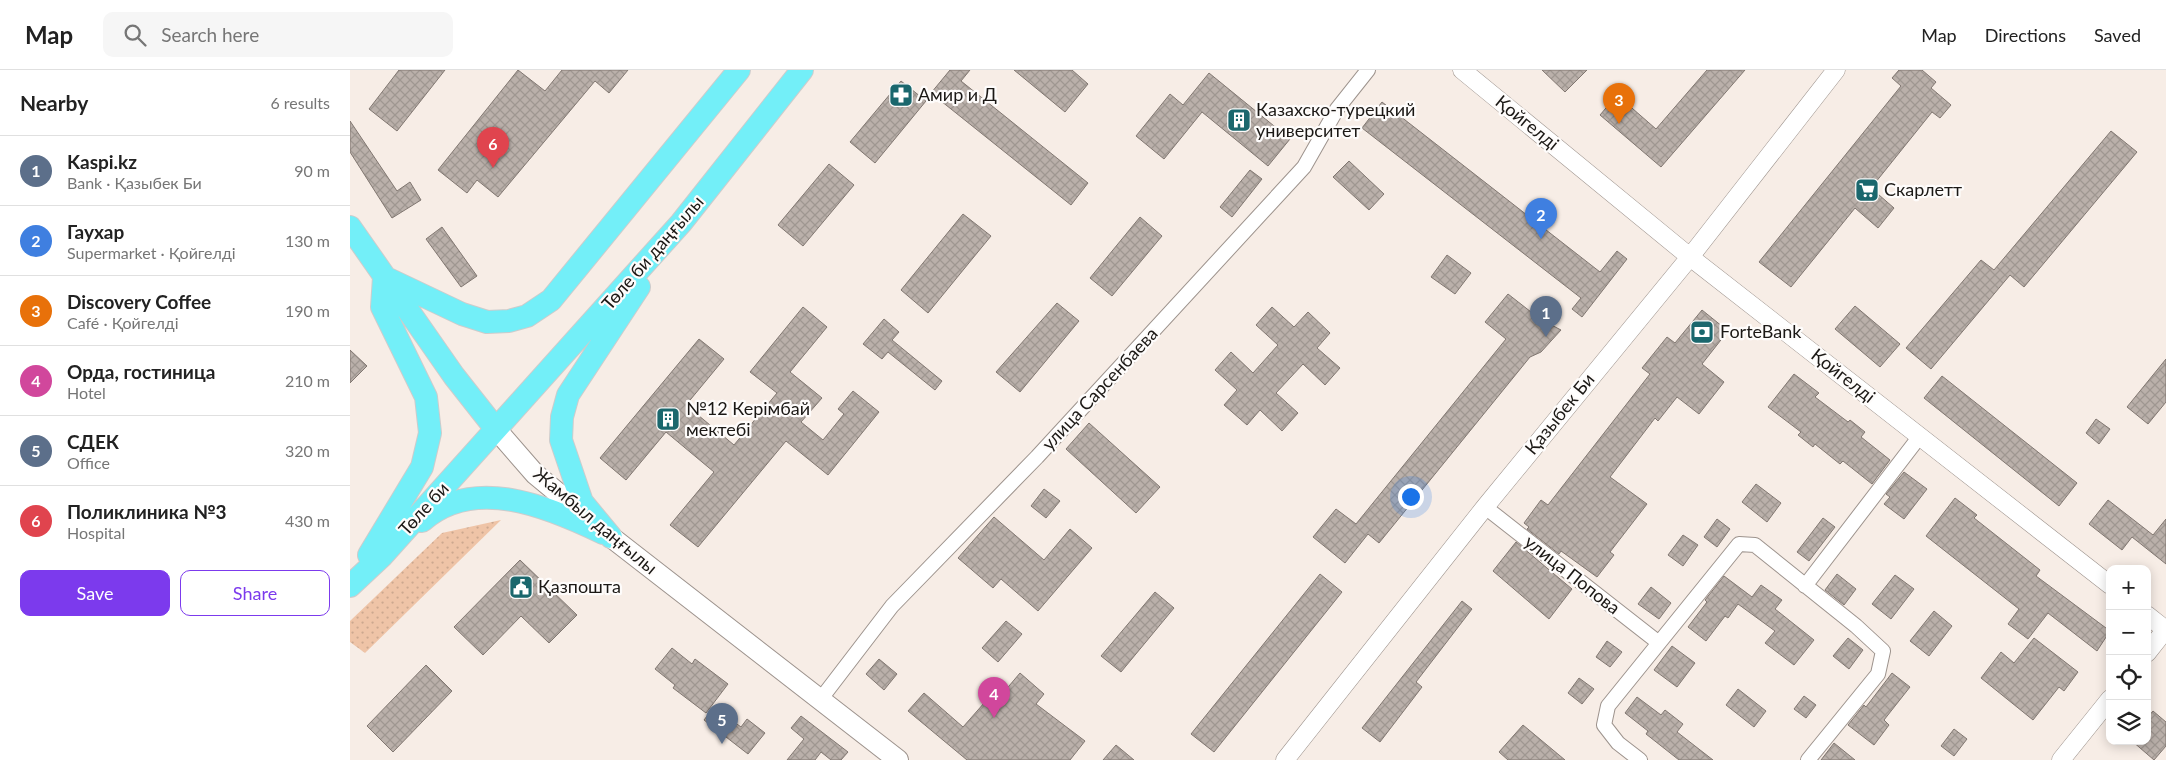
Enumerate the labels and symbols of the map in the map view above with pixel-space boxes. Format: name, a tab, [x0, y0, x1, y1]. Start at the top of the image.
pharmacy icon: Амир и Д	[888, 82, 914, 108]
place label: Амир и Д	[918, 83, 997, 105]
pin: 3	[1603, 83, 1635, 124]
street label: Қойгелді	[1491, 90, 1564, 154]
place label: Казахско-турецкий университет	[1256, 98, 1415, 141]
building icon: Казахско-турецкий университет	[1226, 107, 1252, 133]
pin: 6	[477, 127, 509, 168]
supermarket icon: Скарлетт	[1854, 177, 1880, 203]
place label: Скарлетт	[1884, 178, 1962, 200]
street label: Төле би даңғылы	[597, 191, 708, 314]
pin: 2	[1525, 198, 1557, 239]
pin: 1	[1530, 296, 1562, 337]
bank icon: ForteBank	[1689, 319, 1715, 345]
place label: ForteBank	[1720, 320, 1802, 342]
street label: улица Сарсенбаева	[1037, 322, 1162, 454]
street label: Қойгелді	[1807, 343, 1880, 407]
street label: Қазыбек Би	[1520, 368, 1599, 458]
place label: №12 Керімбай мектебі	[686, 397, 810, 440]
building icon: №12 Керімбай мектебі	[655, 406, 681, 432]
street label: Жамбыл даңғылы	[529, 462, 662, 578]
street label: Төле би	[394, 477, 453, 539]
your location	[1398, 484, 1424, 510]
street label: улица Попова	[1520, 530, 1625, 618]
public building icon: Қазпошта	[508, 574, 534, 600]
place label: Қазпошта	[538, 575, 621, 597]
pin: 4	[978, 677, 1010, 718]
pin: 5	[706, 703, 738, 744]

